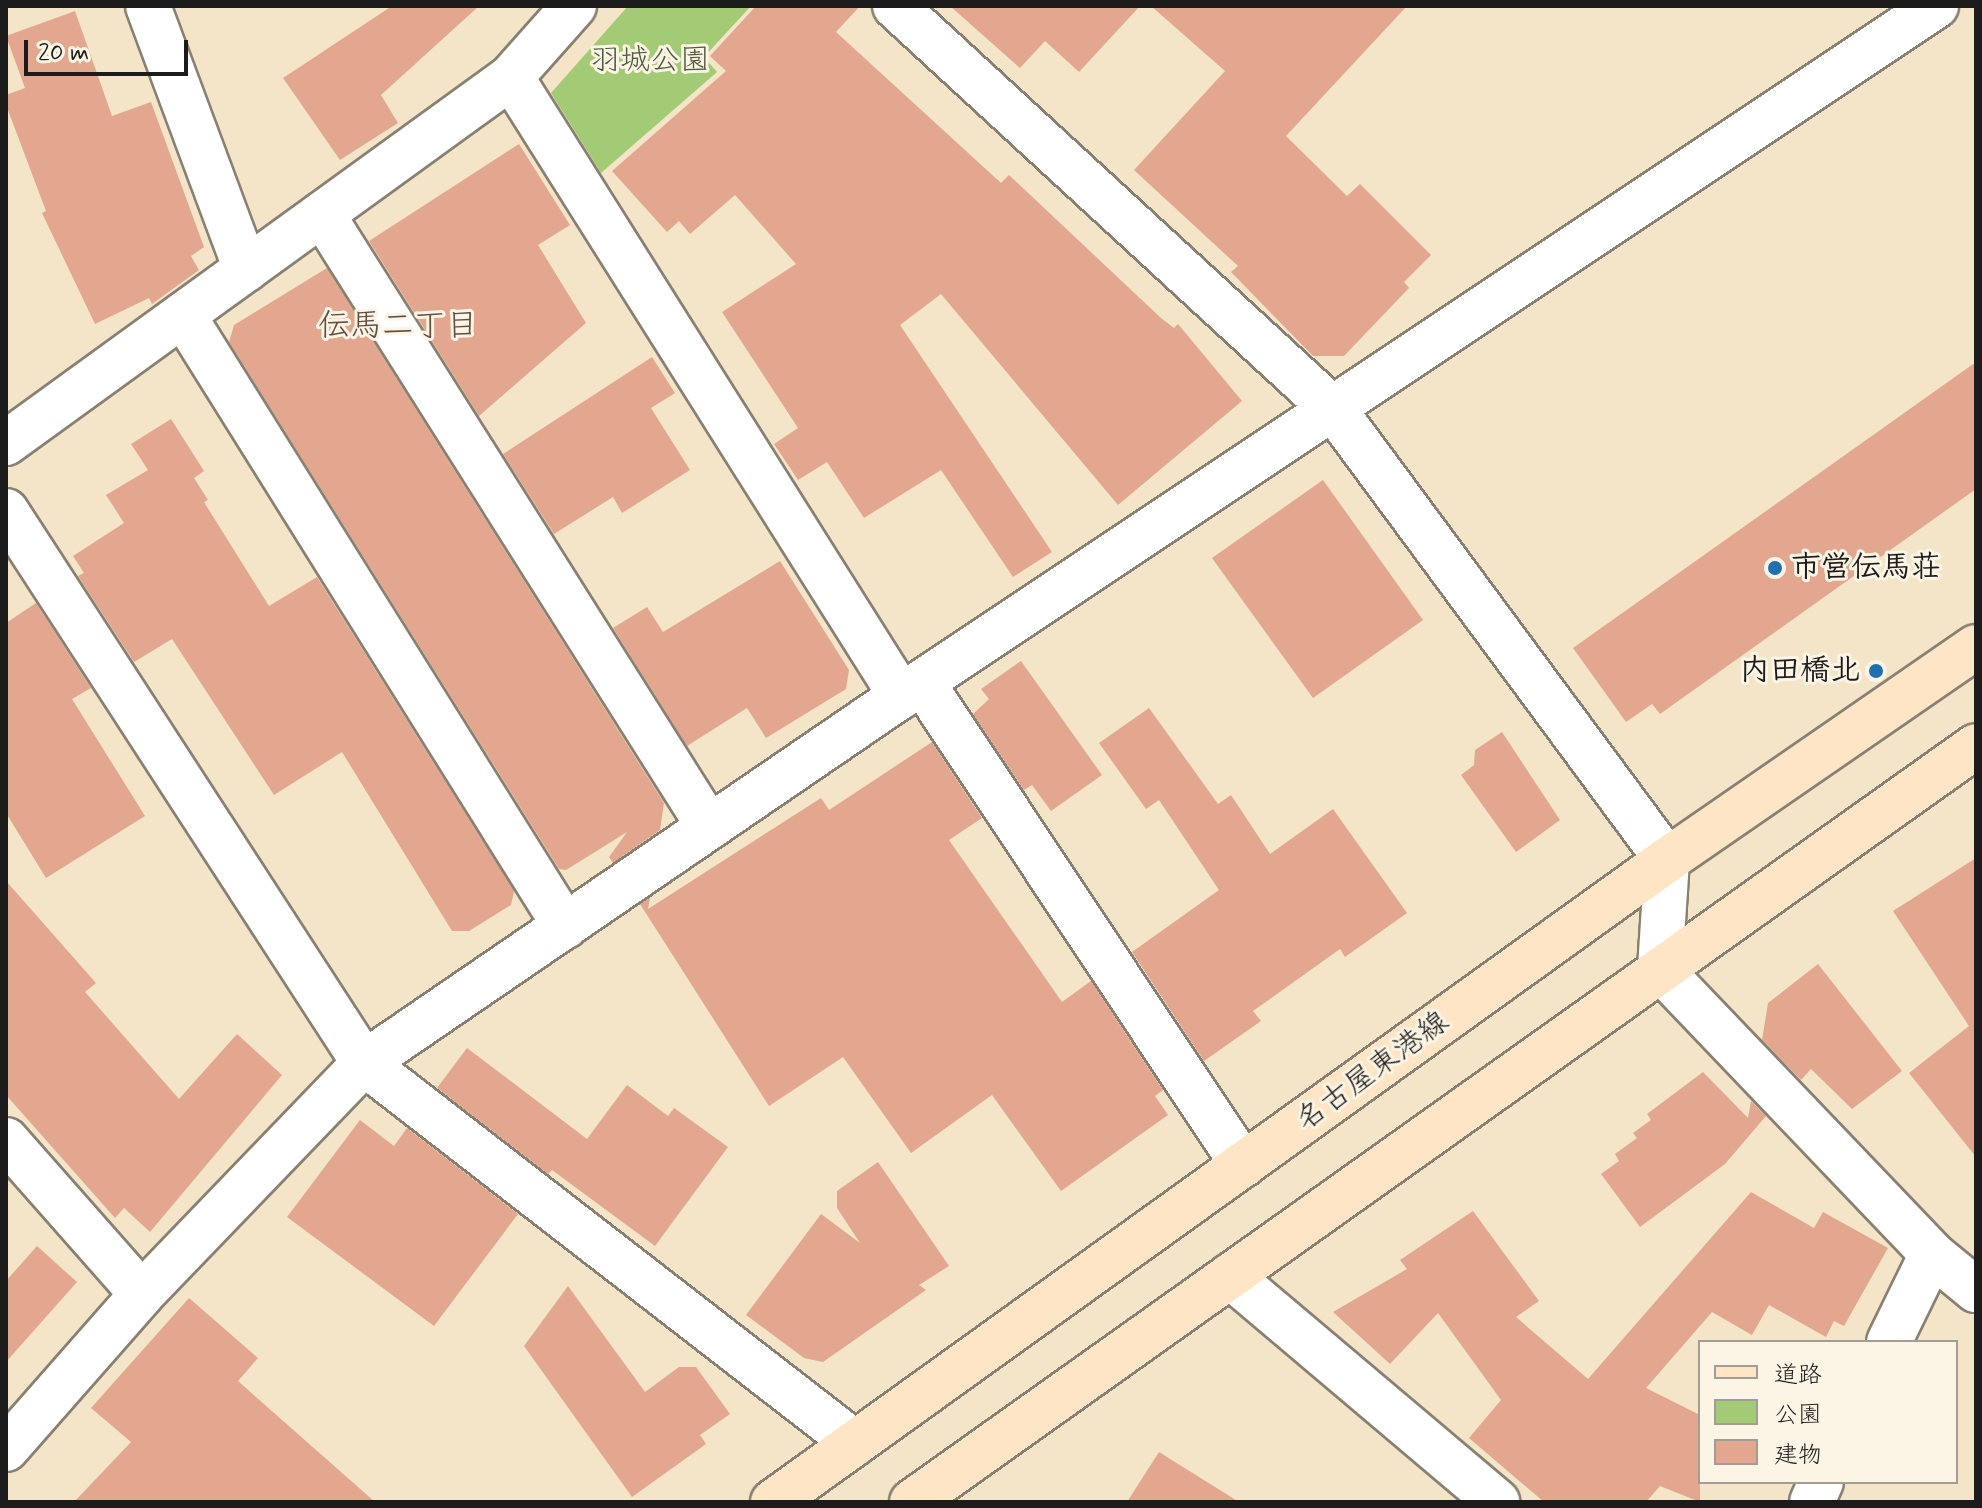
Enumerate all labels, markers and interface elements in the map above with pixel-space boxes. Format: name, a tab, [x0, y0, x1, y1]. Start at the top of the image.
scale bar	[28, 24, 192, 74]
text: 20 m	[38, 38, 89, 69]
park label: 羽城公園	[590, 43, 710, 79]
district label: 伝馬二丁目	[318, 307, 478, 345]
place label: 市営伝馬荘	[1791, 550, 1941, 586]
marker: 市営伝馬荘	[1766, 559, 1784, 577]
place label: 内田橋北	[1740, 653, 1860, 689]
marker: 内田橋北	[1867, 662, 1885, 680]
street label: 名古屋東港線	[1290, 1005, 1456, 1139]
legend	[1698, 1340, 1958, 1484]
text: 道路	[1774, 1360, 1822, 1391]
text: 公園	[1774, 1400, 1822, 1431]
text: 建物	[1774, 1440, 1822, 1471]

